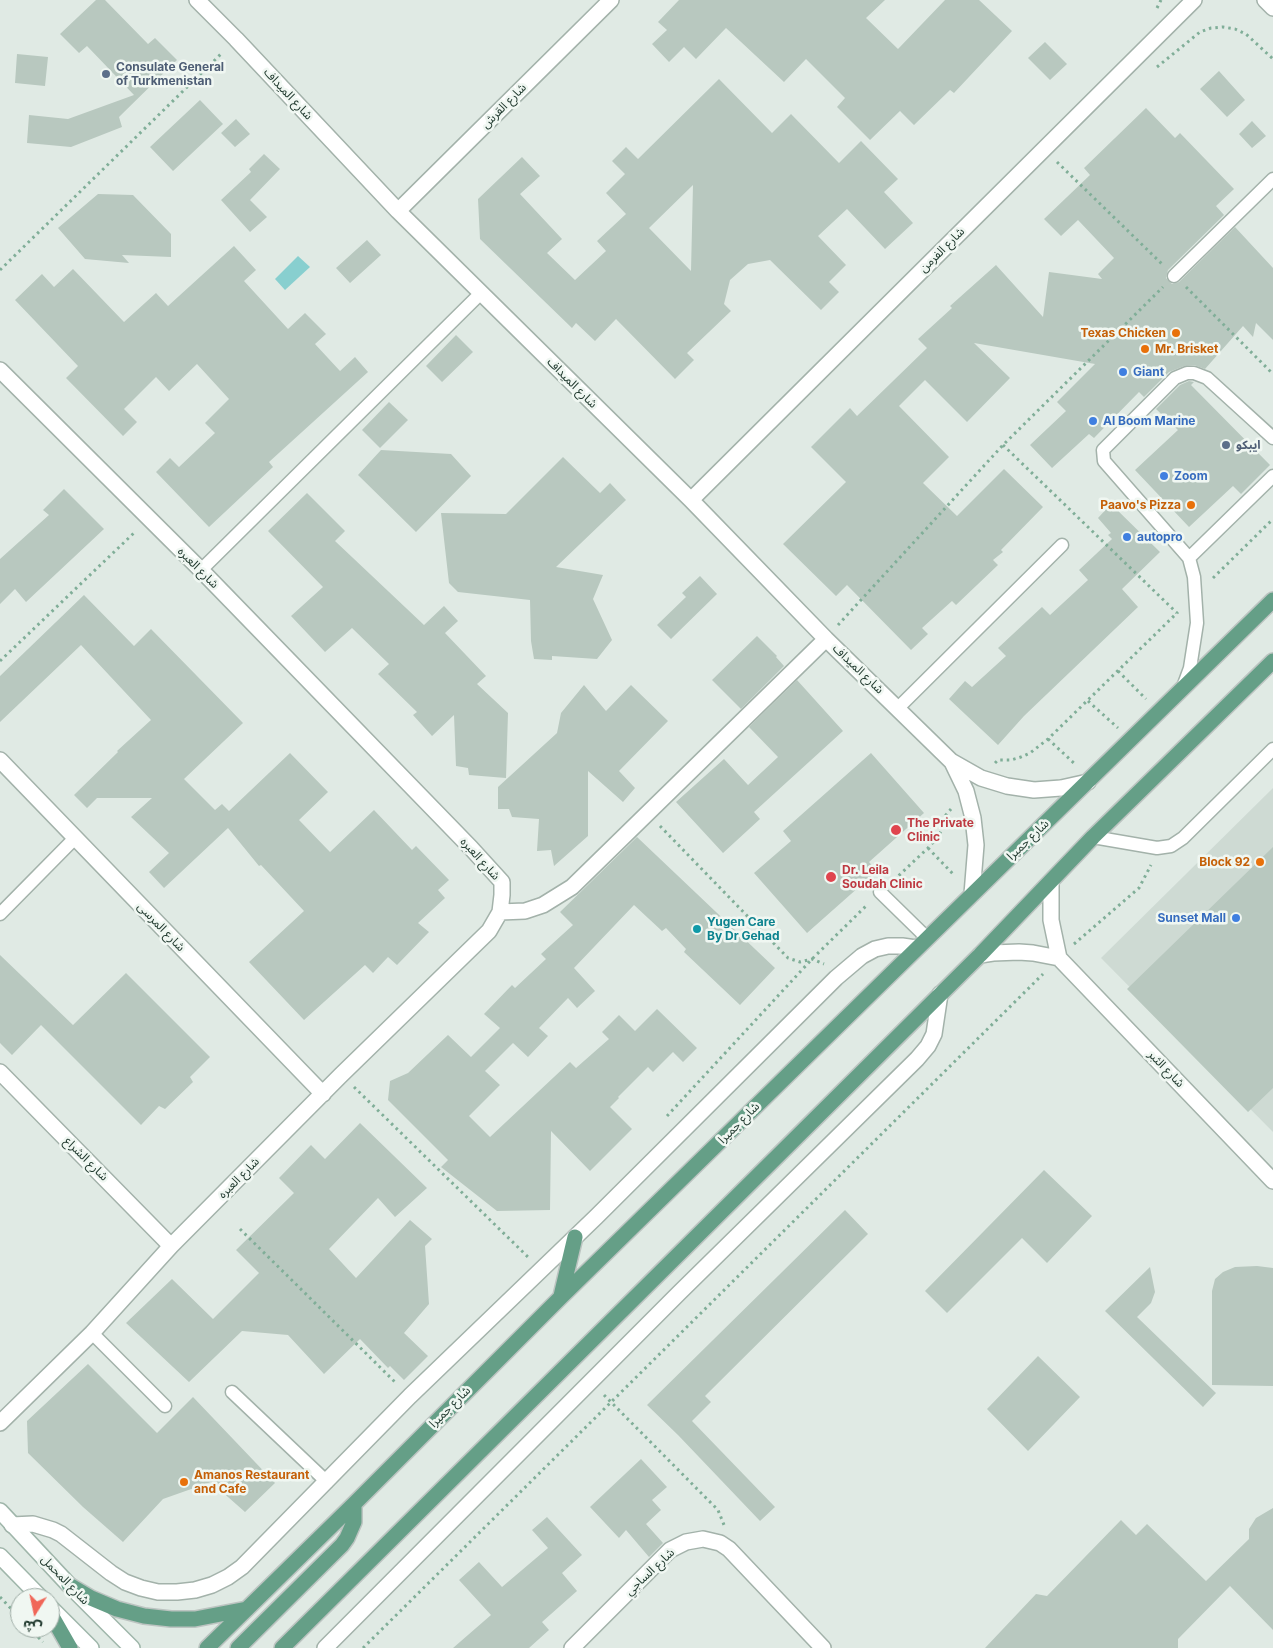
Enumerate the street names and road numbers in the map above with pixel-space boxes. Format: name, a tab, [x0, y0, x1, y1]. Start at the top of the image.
street label: شارع الميداف	[261, 65, 315, 123]
street label: شارع القرش	[479, 81, 529, 131]
street label: شارع الفرمن	[916, 224, 968, 276]
street label: شارع الميداف	[544, 355, 600, 411]
street label: شارع العبره	[174, 544, 222, 592]
street label: شارع الميداف	[830, 641, 886, 697]
street label: شارع جميرا	[1004, 817, 1052, 863]
street label: شارع العبره	[457, 835, 503, 883]
street label: شارع المرسى	[134, 900, 188, 954]
street label: شارع الثبر	[1145, 1047, 1187, 1091]
street label: شارع جميرا	[715, 1099, 763, 1147]
street label: شارع الشراع	[61, 1134, 111, 1184]
street label: شارع العبره	[215, 1154, 263, 1202]
street label: شارع جميرا	[426, 1383, 474, 1431]
street label: شارع الساجي	[622, 1545, 678, 1599]
street label: شارع المحمل	[38, 1552, 92, 1608]

